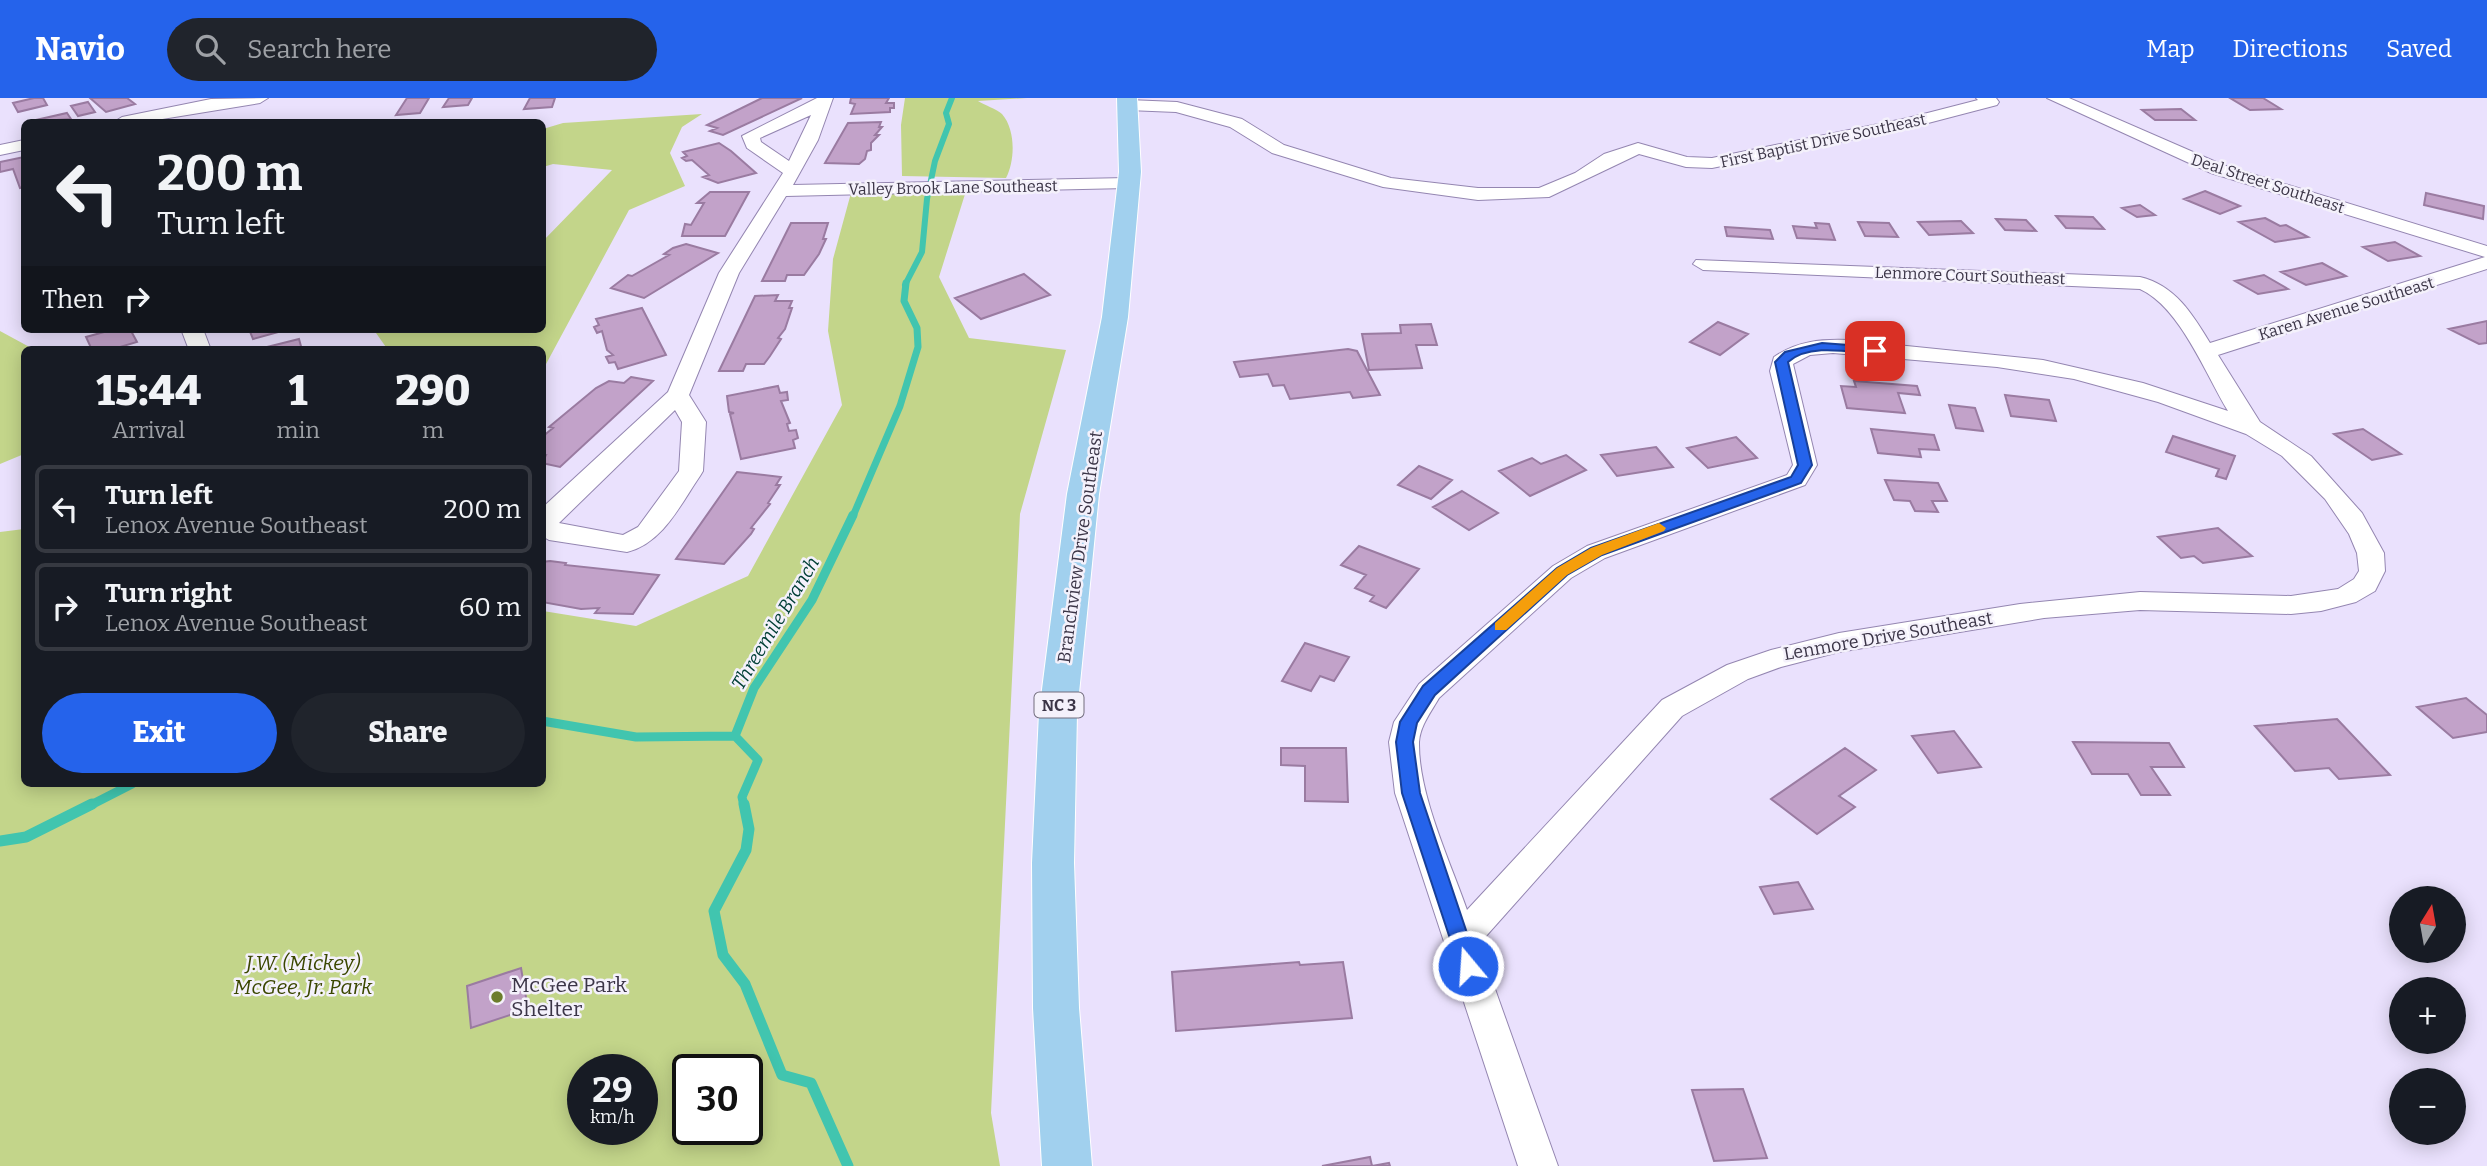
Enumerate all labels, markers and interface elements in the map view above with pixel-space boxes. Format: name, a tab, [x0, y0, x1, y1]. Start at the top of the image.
search box	[167, 18, 657, 81]
text: Navio	[35, 29, 125, 69]
icon: search	[191, 30, 229, 68]
text: Search here	[247, 34, 391, 65]
text: Map	[2146, 35, 2195, 63]
text: Directions	[2233, 35, 2348, 63]
text: Saved	[2386, 35, 2452, 63]
street label: First Baptist Drive Southeast	[1718, 109, 1928, 172]
text: 200 m	[157, 144, 302, 203]
icon: left	[42, 147, 133, 238]
street label: Deal Street Southeast	[2189, 150, 2347, 217]
street label: Valley Brook Lane Southeast	[848, 176, 1058, 199]
text: Turn left	[157, 204, 285, 242]
street label: Lenmore Court Southeast	[1874, 263, 2066, 288]
street label: Karen Avenue Southeast	[2256, 273, 2436, 344]
icon: right	[118, 280, 156, 318]
text: Then	[42, 284, 104, 315]
pin	[1845, 321, 1905, 381]
icon: arrive	[1856, 332, 1894, 370]
text: 15:44	[96, 366, 201, 416]
text: 1	[289, 366, 307, 416]
text: 290	[395, 366, 471, 416]
text: Arrival	[112, 416, 185, 444]
text: min	[276, 416, 320, 444]
text: m	[422, 416, 444, 444]
street label: Branchview Drive Southeast	[1053, 429, 1107, 664]
text: Turn left	[105, 480, 213, 511]
icon: left	[46, 490, 84, 528]
text: 200 m	[444, 494, 521, 525]
text: Lenox Avenue Southeast	[105, 511, 368, 539]
water label: Threemile Branch	[727, 553, 824, 694]
text: Turn right	[105, 578, 232, 609]
icon: right	[46, 588, 84, 626]
text: 60 m	[459, 592, 521, 623]
street label: Lenmore Drive Southeast	[1782, 607, 1995, 665]
text: Lenox Avenue Southeast	[105, 609, 368, 637]
road number: NC 3	[1034, 692, 1084, 718]
button: Exit	[42, 693, 277, 773]
button: Share	[291, 693, 525, 773]
north arrow	[2389, 886, 2466, 962]
map controls	[2389, 886, 2466, 1145]
position arrow	[1431, 929, 1505, 1003]
park label: J.W. (Mickey) McGee, Jr. Park	[234, 950, 373, 1000]
place label: McGee Park Shelter	[511, 972, 627, 1022]
button: +	[2389, 977, 2466, 1054]
marker: McGee Park Shelter	[489, 989, 505, 1005]
speed limit sign: 30	[672, 1054, 763, 1145]
button: −	[2389, 1068, 2466, 1145]
text: 29	[592, 1069, 633, 1111]
text: km/h	[590, 1106, 635, 1128]

